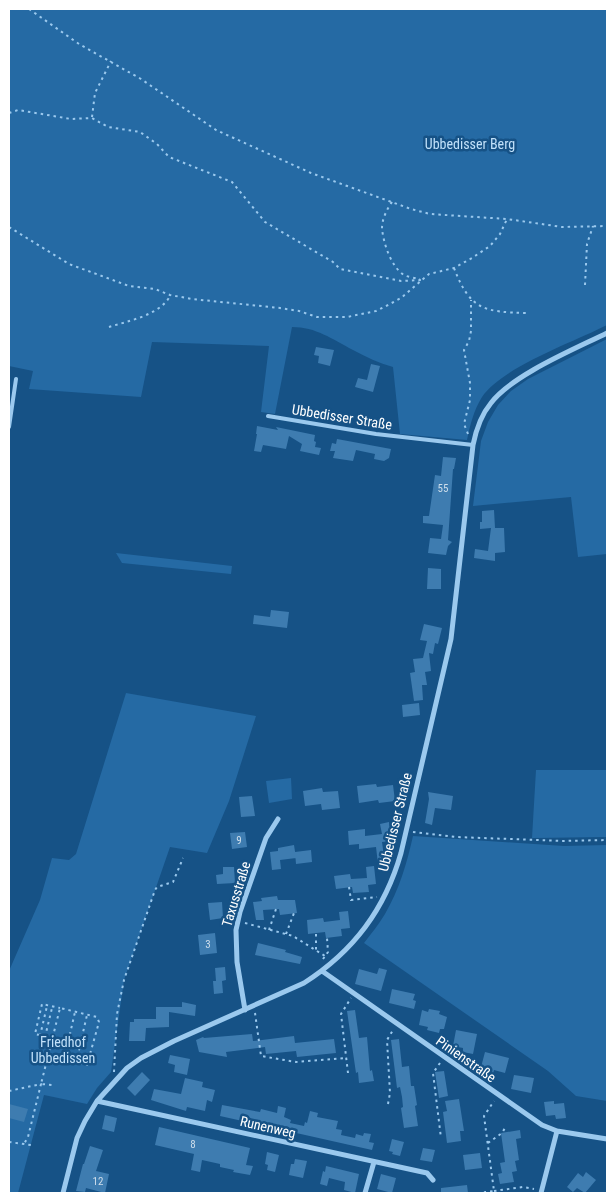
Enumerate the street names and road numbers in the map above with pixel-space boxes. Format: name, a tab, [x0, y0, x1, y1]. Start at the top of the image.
street label: Ubbedisser Straße	[291, 401, 394, 433]
street label: Ubbedisser Straße	[375, 771, 415, 873]
street label: Taxusstraße	[218, 859, 254, 929]
street label: Pinienstraße	[433, 1033, 499, 1086]
street label: Runenweg	[238, 1113, 298, 1141]

